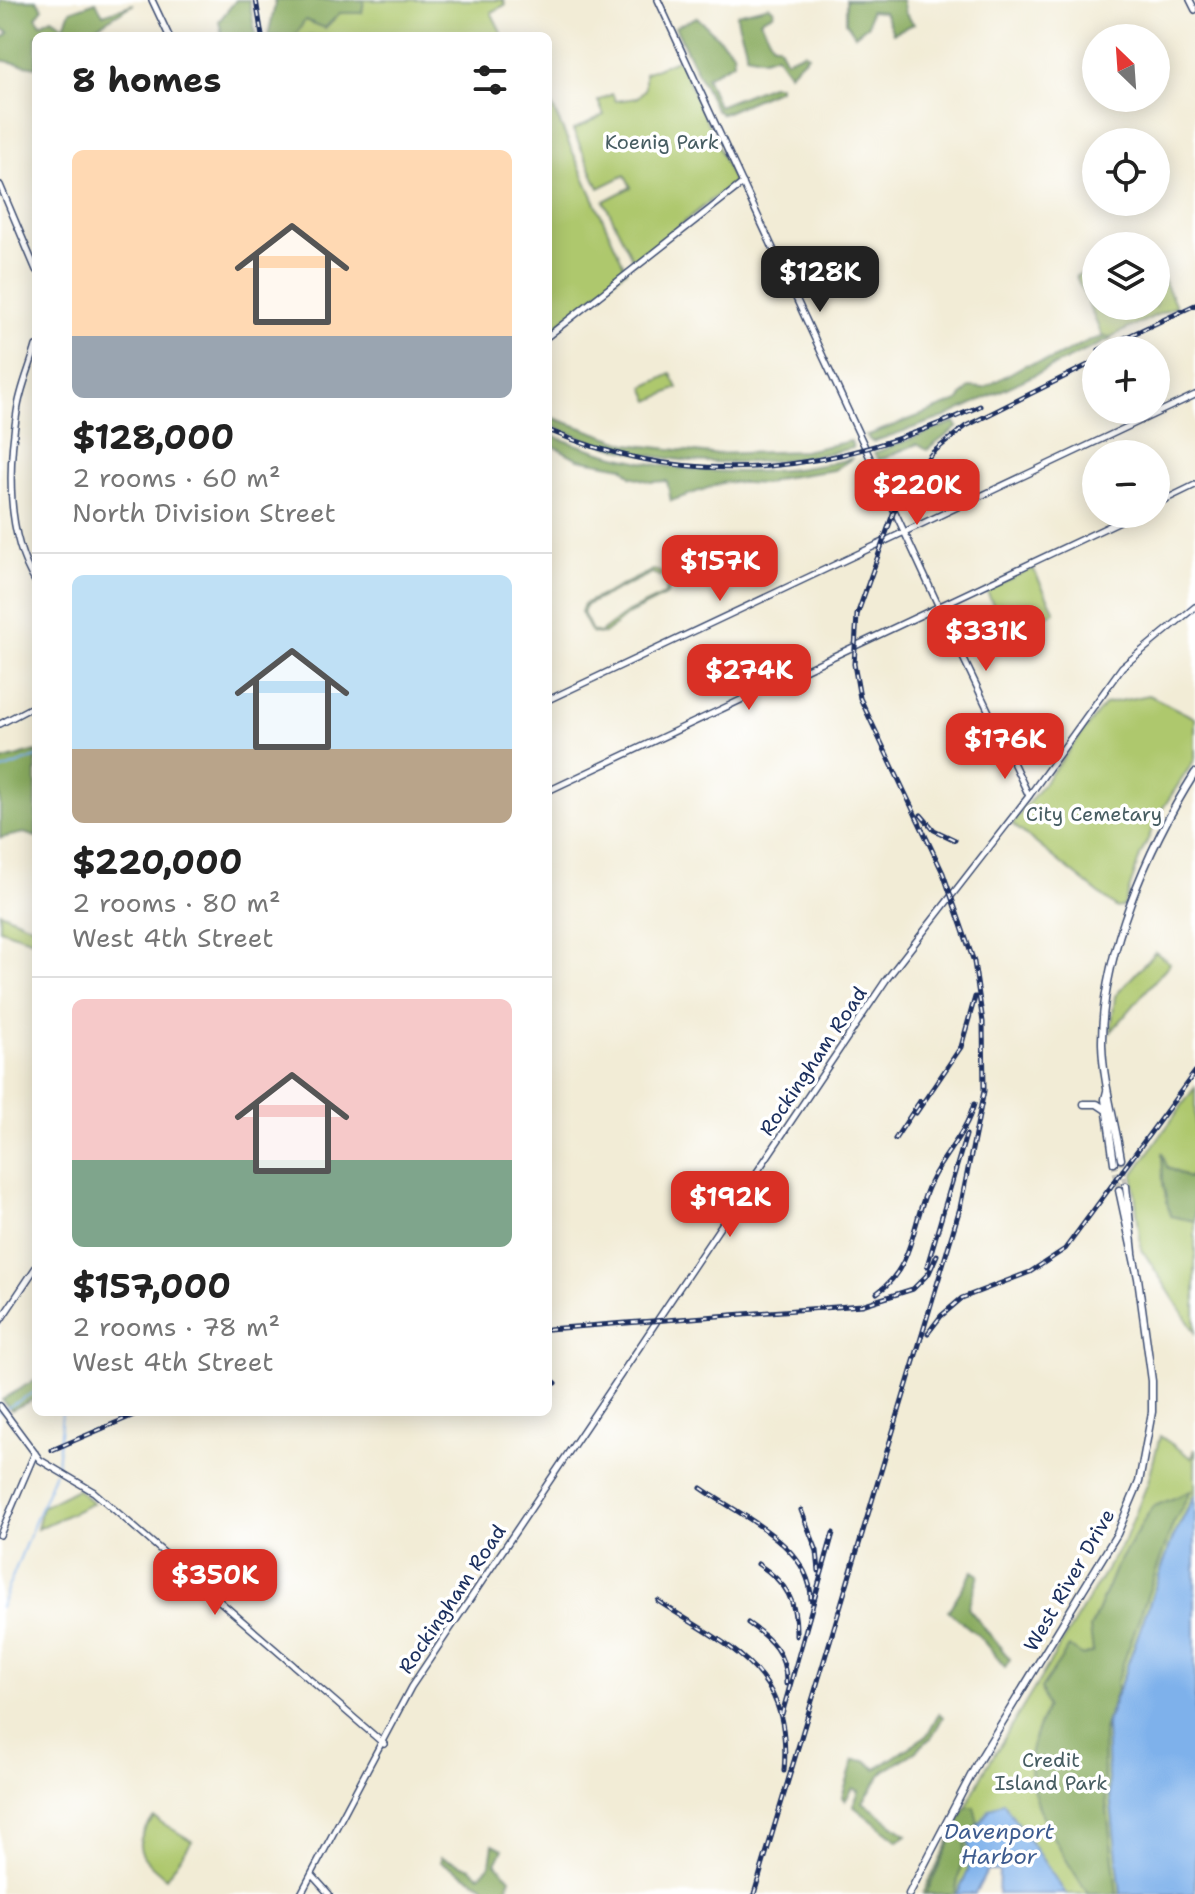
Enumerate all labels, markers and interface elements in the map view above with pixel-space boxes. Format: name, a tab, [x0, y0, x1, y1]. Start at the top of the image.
north arrow	[1082, 24, 1170, 112]
map controls	[1082, 24, 1170, 528]
text: 8 homes	[72, 57, 221, 103]
icon: filters	[468, 58, 512, 102]
button: locate	[1082, 128, 1170, 216]
park label: Koenig Park	[605, 129, 719, 155]
icon: home	[220, 202, 364, 346]
button: layers	[1082, 232, 1170, 320]
pin: $128K	[764, 246, 876, 314]
text: $128K	[779, 254, 861, 289]
button: +	[1082, 336, 1170, 424]
text: $128,000	[72, 414, 234, 460]
button: −	[1082, 440, 1170, 528]
pin: $220K	[861, 459, 973, 527]
text: 2 rooms · 60 m²	[72, 460, 281, 495]
text: $220K	[873, 467, 961, 502]
text: North Division Street	[72, 495, 336, 530]
pin: $157K	[664, 535, 776, 603]
text: $157K	[680, 543, 760, 578]
pin: $331K	[930, 605, 1042, 673]
text: $331K	[945, 613, 1027, 648]
icon: home	[220, 627, 364, 771]
pin: $274K	[693, 644, 805, 712]
text: $274K	[705, 652, 793, 687]
pin: $176K	[949, 713, 1061, 781]
text: $176K	[964, 721, 1046, 756]
park label: City Cemetary	[1026, 801, 1162, 827]
text: $220,000	[72, 839, 242, 885]
text: 2 rooms · 80 m²	[72, 885, 281, 920]
text: West 4th Street	[72, 920, 274, 955]
street label: Rockingham Road	[753, 981, 873, 1141]
icon: home	[220, 1051, 364, 1195]
pin: $192K	[674, 1171, 786, 1239]
text: $192K	[689, 1179, 771, 1214]
text: $157,000	[72, 1263, 231, 1309]
text: 2 rooms · 78 m²	[72, 1309, 280, 1344]
text: West 4th Street	[72, 1344, 274, 1379]
street label: West River Drive	[1018, 1504, 1120, 1656]
street label: Rockingham Road	[392, 1519, 512, 1679]
pin: $350K	[159, 1549, 271, 1617]
text: $350K	[171, 1557, 259, 1592]
park label: Credit Island Park	[994, 1747, 1108, 1796]
water label: Davenport Harbor	[944, 1817, 1055, 1871]

